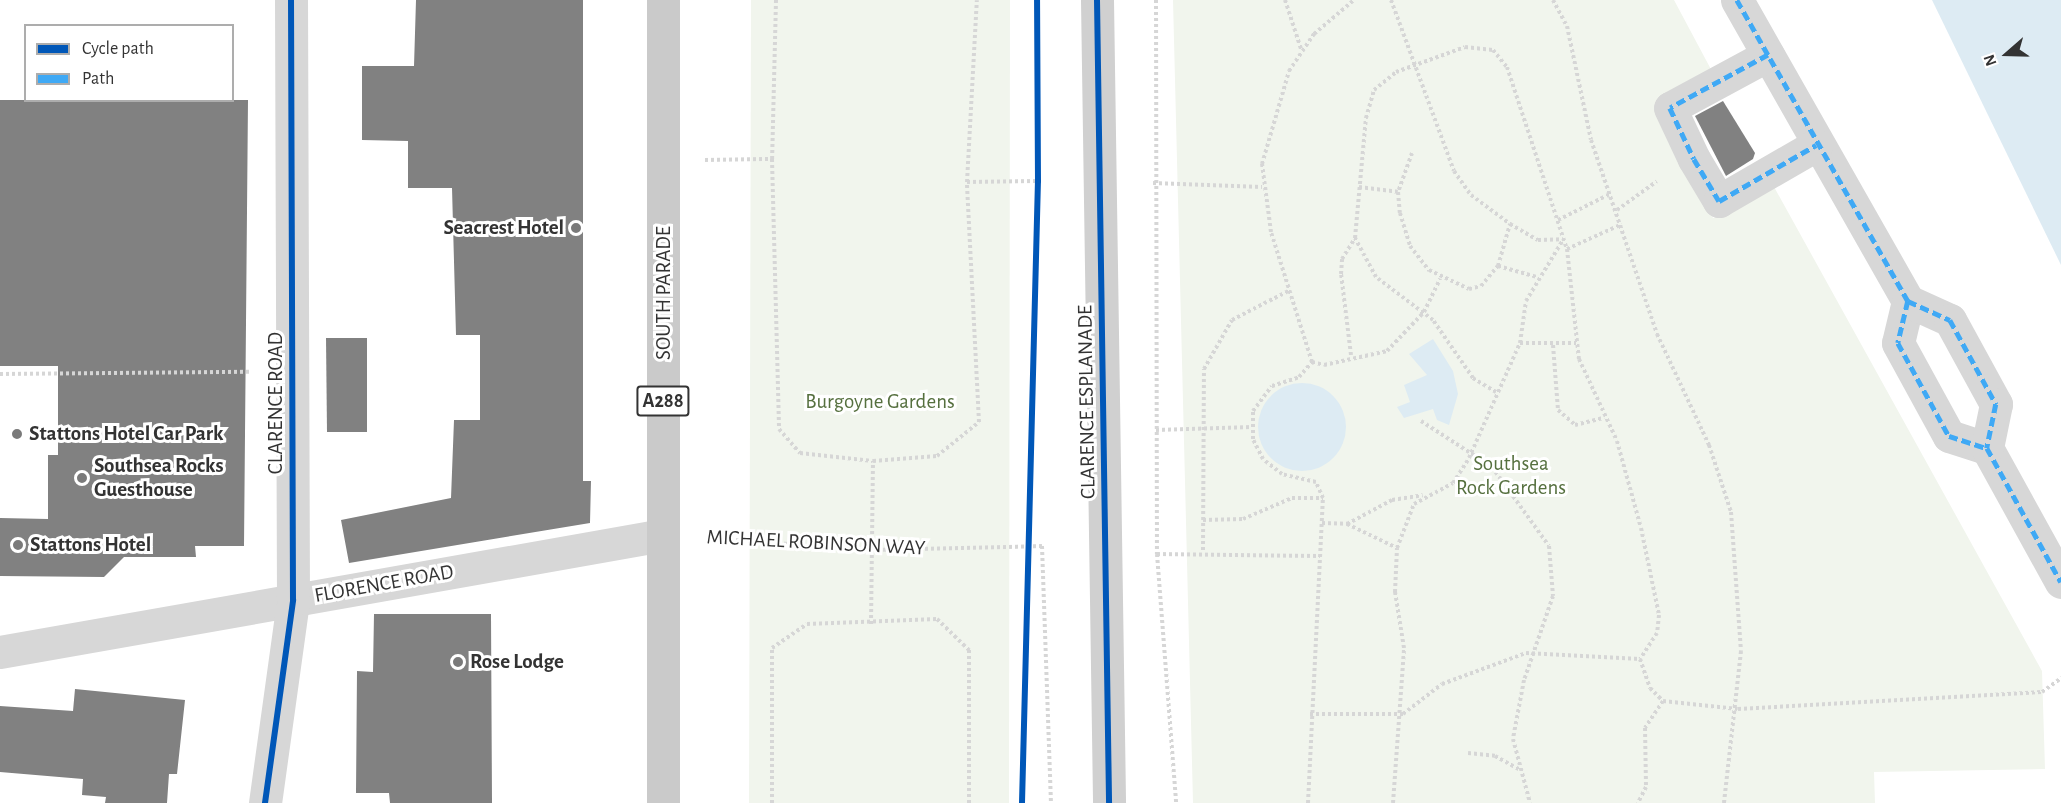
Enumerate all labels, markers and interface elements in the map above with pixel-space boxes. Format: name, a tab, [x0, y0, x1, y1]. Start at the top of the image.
legend	[24, 24, 234, 102]
north arrow	[1977, 24, 2037, 84]
text: Cycle path	[82, 40, 154, 58]
text: N	[1981, 52, 2000, 68]
text: Path	[82, 70, 114, 88]
place label: Seacrest Hotel	[443, 215, 564, 241]
marker: Seacrest Hotel	[569, 221, 583, 235]
street label: SOUTH PARADE	[651, 226, 677, 360]
street label: CLARENCE ESPLANADE	[1073, 305, 1101, 499]
street label: CLARENCE ROAD	[263, 332, 289, 474]
road number: A288	[636, 384, 690, 418]
park label: Burgoyne Gardens	[805, 389, 955, 415]
place label: Stattons Hotel Car Park	[29, 421, 223, 447]
marker: Stattons Hotel Car Park	[10, 427, 24, 441]
park label: Southsea Rock Gardens	[1456, 451, 1566, 501]
place label: Southsea Rocks Guesthouse	[94, 453, 224, 503]
marker: Southsea Rocks Guesthouse	[75, 471, 89, 485]
street label: MICHAEL ROBINSON WAY	[706, 525, 926, 561]
place label: Stattons Hotel	[30, 532, 151, 558]
marker: Stattons Hotel	[11, 538, 25, 552]
street label: FLORENCE ROAD	[312, 559, 456, 609]
place label: Rose Lodge	[470, 649, 564, 675]
marker: Rose Lodge	[451, 655, 465, 669]

